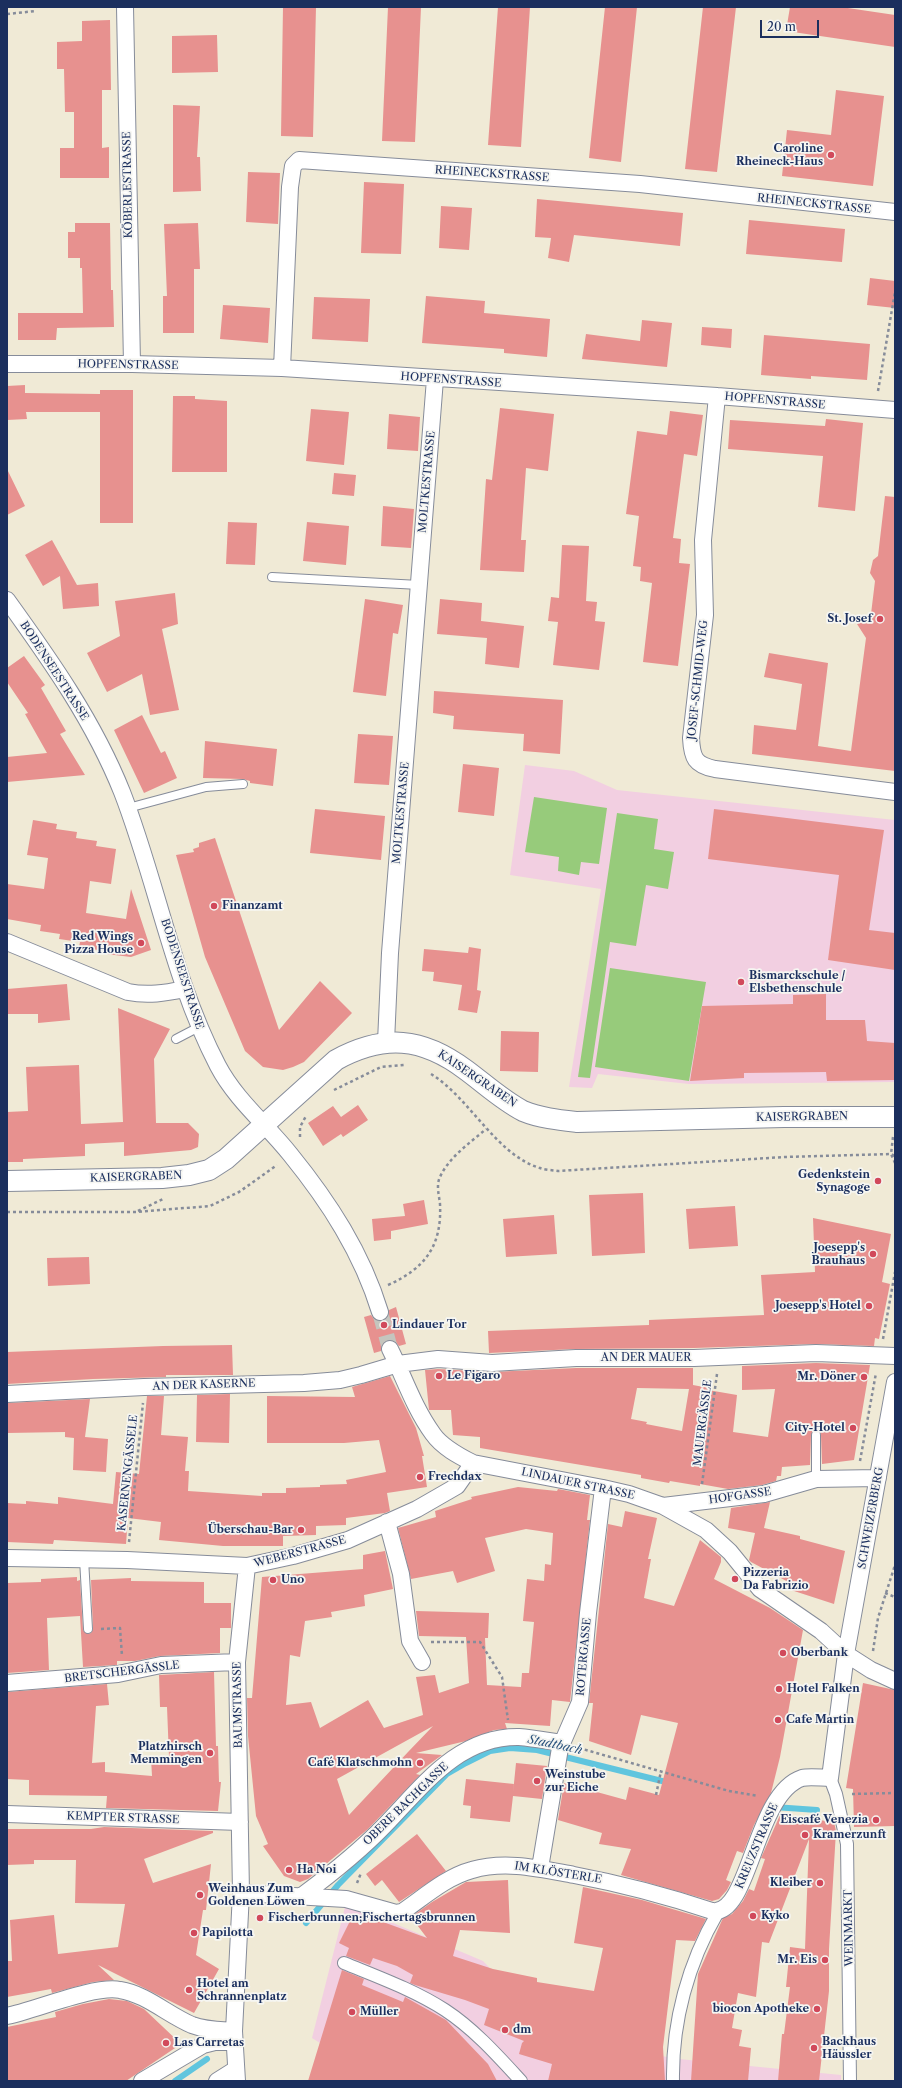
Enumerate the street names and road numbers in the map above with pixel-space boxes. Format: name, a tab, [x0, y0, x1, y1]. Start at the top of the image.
street label: KÖBERLESTRASSE	[120, 131, 136, 239]
street label: RHEINECKSTRASSE	[434, 163, 550, 185]
street label: RHEINECKSTRASSE	[756, 191, 872, 217]
street label: HOPFENSTRASSE	[77, 358, 179, 372]
street label: HOPFENSTRASSE	[400, 370, 502, 390]
street label: HOPFENSTRASSE	[724, 390, 826, 412]
street label: MOLTKESTRASSE	[416, 430, 438, 534]
street label: BODENSEESTRASSE	[17, 619, 91, 723]
street label: JOSEF-SCHMID-WEG	[685, 619, 711, 741]
street label: MOLTKESTRASSE	[390, 761, 412, 865]
street label: BODENSEESTRASSE	[158, 917, 206, 1031]
street label: KAISERGRABEN	[435, 1048, 519, 1110]
street label: KAISERGRABEN	[756, 1110, 848, 1124]
street label: KAISERGRABEN	[90, 1169, 182, 1185]
street label: AN DER MAUER	[601, 1351, 691, 1365]
street label: AN DER KASERNE	[152, 1377, 256, 1393]
street label: MAUERGÄSSLE	[691, 1379, 715, 1467]
street label: KASERNENGÄSSELE	[115, 1414, 141, 1532]
street label: LINDAUER STRASSE	[520, 1466, 636, 1502]
street label: SCHWEIZERBERG	[856, 1466, 886, 1570]
street label: HOFGASSE	[708, 1485, 772, 1507]
street label: WEBERSTRASSE	[253, 1533, 347, 1571]
street label: ROTERGASSE	[574, 1617, 594, 1697]
street label: BRETSCHERGÄSSLE	[63, 1658, 181, 1686]
street label: BAUMSTRASSE	[231, 1662, 245, 1748]
street label: OBERE BACHGASSE	[361, 1760, 451, 1848]
street label: KREUZSTRASSE	[733, 1801, 781, 1891]
street label: KEMPTER STRASSE	[66, 1809, 180, 1827]
street label: IM KLÖSTERLE	[513, 1860, 603, 1886]
street label: WEINMARKT	[842, 1889, 856, 1967]

